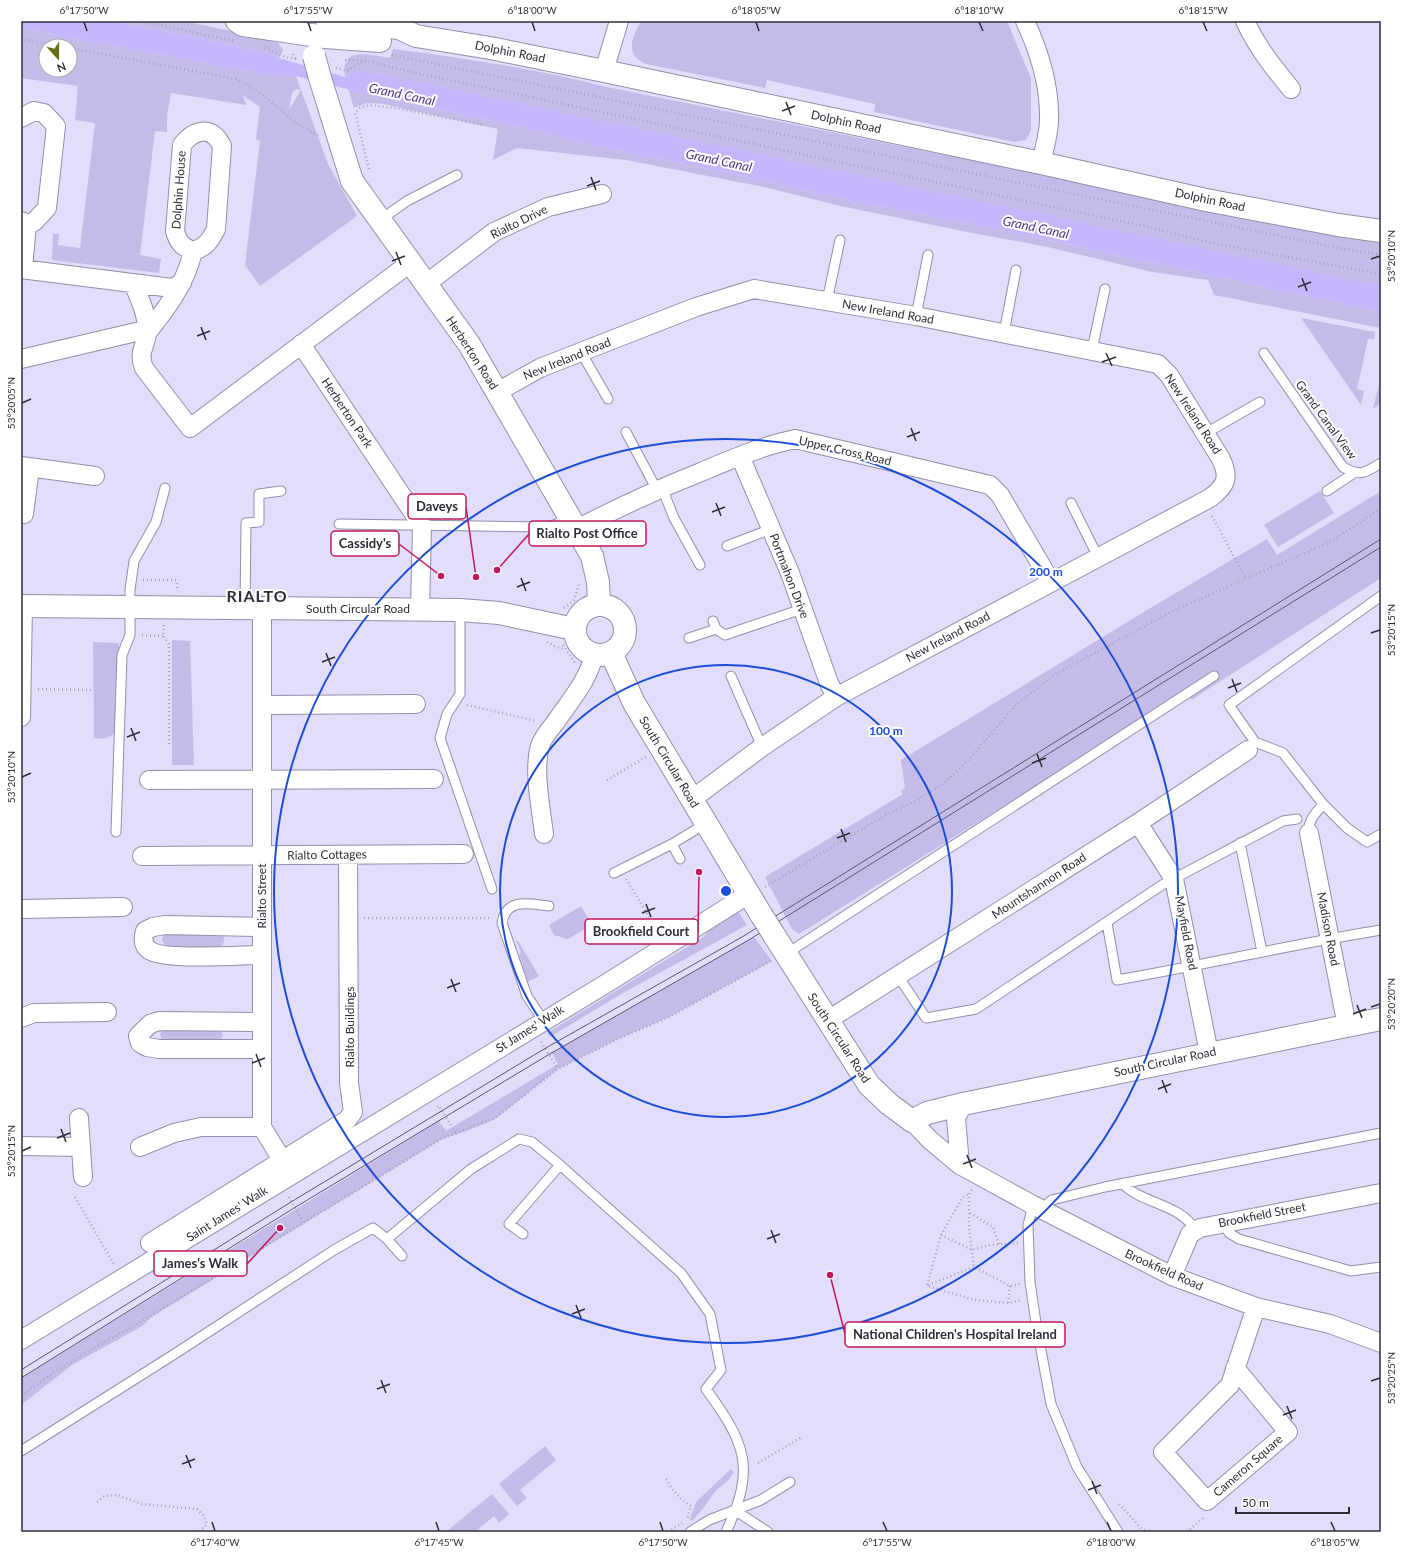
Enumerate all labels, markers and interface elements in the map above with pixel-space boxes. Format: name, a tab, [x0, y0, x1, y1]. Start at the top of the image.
text: 6°17'50"W	[59, 4, 109, 16]
text: 6°17'55"W	[283, 4, 333, 16]
text: 6°18'00"W	[507, 4, 557, 16]
text: 6°18'05"W	[731, 4, 781, 16]
text: 6°18'10"W	[954, 4, 1004, 16]
text: 6°18'15"W	[1178, 4, 1228, 16]
street label: Dolphin Road	[474, 37, 547, 66]
north arrow	[38, 38, 78, 78]
text: N	[55, 60, 68, 75]
water label: Grand Canal	[367, 79, 437, 109]
street label: Dolphin Road	[810, 107, 883, 136]
water label: Grand Canal	[684, 145, 754, 175]
street label: Dolphin House	[168, 150, 189, 230]
street label: Dolphin Road	[1174, 185, 1247, 214]
street label: Rialto Drive	[488, 201, 550, 242]
water label: Grand Canal	[1001, 212, 1071, 242]
text: 53°20'10"N	[1385, 230, 1397, 282]
street label: New Ireland Road	[841, 296, 935, 327]
street label: Herberton Road	[443, 313, 502, 392]
street label: New Ireland Road	[521, 334, 613, 383]
street label: New Ireland Road	[1162, 371, 1225, 457]
street label: Herberton Park	[318, 375, 377, 451]
text: 53°20'05"N	[5, 377, 17, 429]
street label: Grand Canal View	[1293, 377, 1360, 463]
street label: Upper Cross Road	[797, 433, 893, 468]
callout: Daveys	[408, 494, 466, 519]
text: Daveys	[416, 498, 458, 514]
callout: Rialto Post Office	[529, 521, 646, 546]
text: Rialto Post Office	[536, 525, 638, 541]
callout: Cassidy's	[331, 531, 399, 556]
street label: Portmahon Drive	[766, 531, 813, 621]
text: Cassidy's	[339, 535, 392, 551]
text: 200 m	[1029, 564, 1063, 579]
district label: RIALTO	[226, 586, 288, 605]
street label: South Circular Road	[306, 601, 410, 616]
text: 53°20'15"N	[1385, 604, 1397, 656]
street label: New Ireland Road	[903, 608, 992, 665]
street label: South Circular Road	[636, 713, 703, 810]
text: 100 m	[869, 723, 903, 738]
text: 53°20'10"N	[5, 751, 17, 803]
street label: Rialto Cottages	[287, 846, 367, 863]
street label: Mountshannon Road	[989, 849, 1089, 922]
street label: Rialto Street	[254, 863, 269, 928]
centre of rings	[719, 884, 733, 898]
street label: Madison Road	[1314, 891, 1343, 967]
street label: Mayfield Road	[1172, 894, 1201, 971]
callout: Brookfield Court	[585, 919, 698, 944]
text: Brookfield Court	[593, 923, 689, 939]
text: 53°20'20"N	[1385, 978, 1397, 1030]
street label: Rialto Buildings	[342, 986, 357, 1068]
street label: South Circular Road	[805, 990, 874, 1085]
street label: St James' Walk	[493, 1001, 567, 1055]
street label: South Circular Road	[1112, 1043, 1217, 1080]
text: 53°20'15"N	[5, 1125, 17, 1177]
street label: Saint James' Walk	[183, 1182, 271, 1245]
street label: Brookfield Street	[1217, 1199, 1308, 1230]
street label: Brookfield Road	[1123, 1246, 1206, 1293]
callout: James's Walk	[154, 1251, 247, 1276]
text: James's Walk	[162, 1255, 238, 1271]
callout: National Children's Hospital Ireland	[845, 1322, 1065, 1347]
text: National Children's Hospital Ireland	[853, 1326, 1057, 1342]
text: 53°20'25"N	[1385, 1352, 1397, 1404]
street label: Cameron Square	[1210, 1431, 1285, 1500]
scale bar	[1236, 1489, 1349, 1515]
text: 50 m	[1242, 1495, 1269, 1510]
text: 6°17'40"W	[190, 1536, 240, 1548]
text: 6°17'45"W	[414, 1536, 464, 1548]
text: 6°17'50"W	[638, 1536, 688, 1548]
text: 6°17'55"W	[862, 1536, 912, 1548]
text: 6°18'00"W	[1086, 1536, 1136, 1548]
text: 6°18'05"W	[1310, 1536, 1360, 1548]

